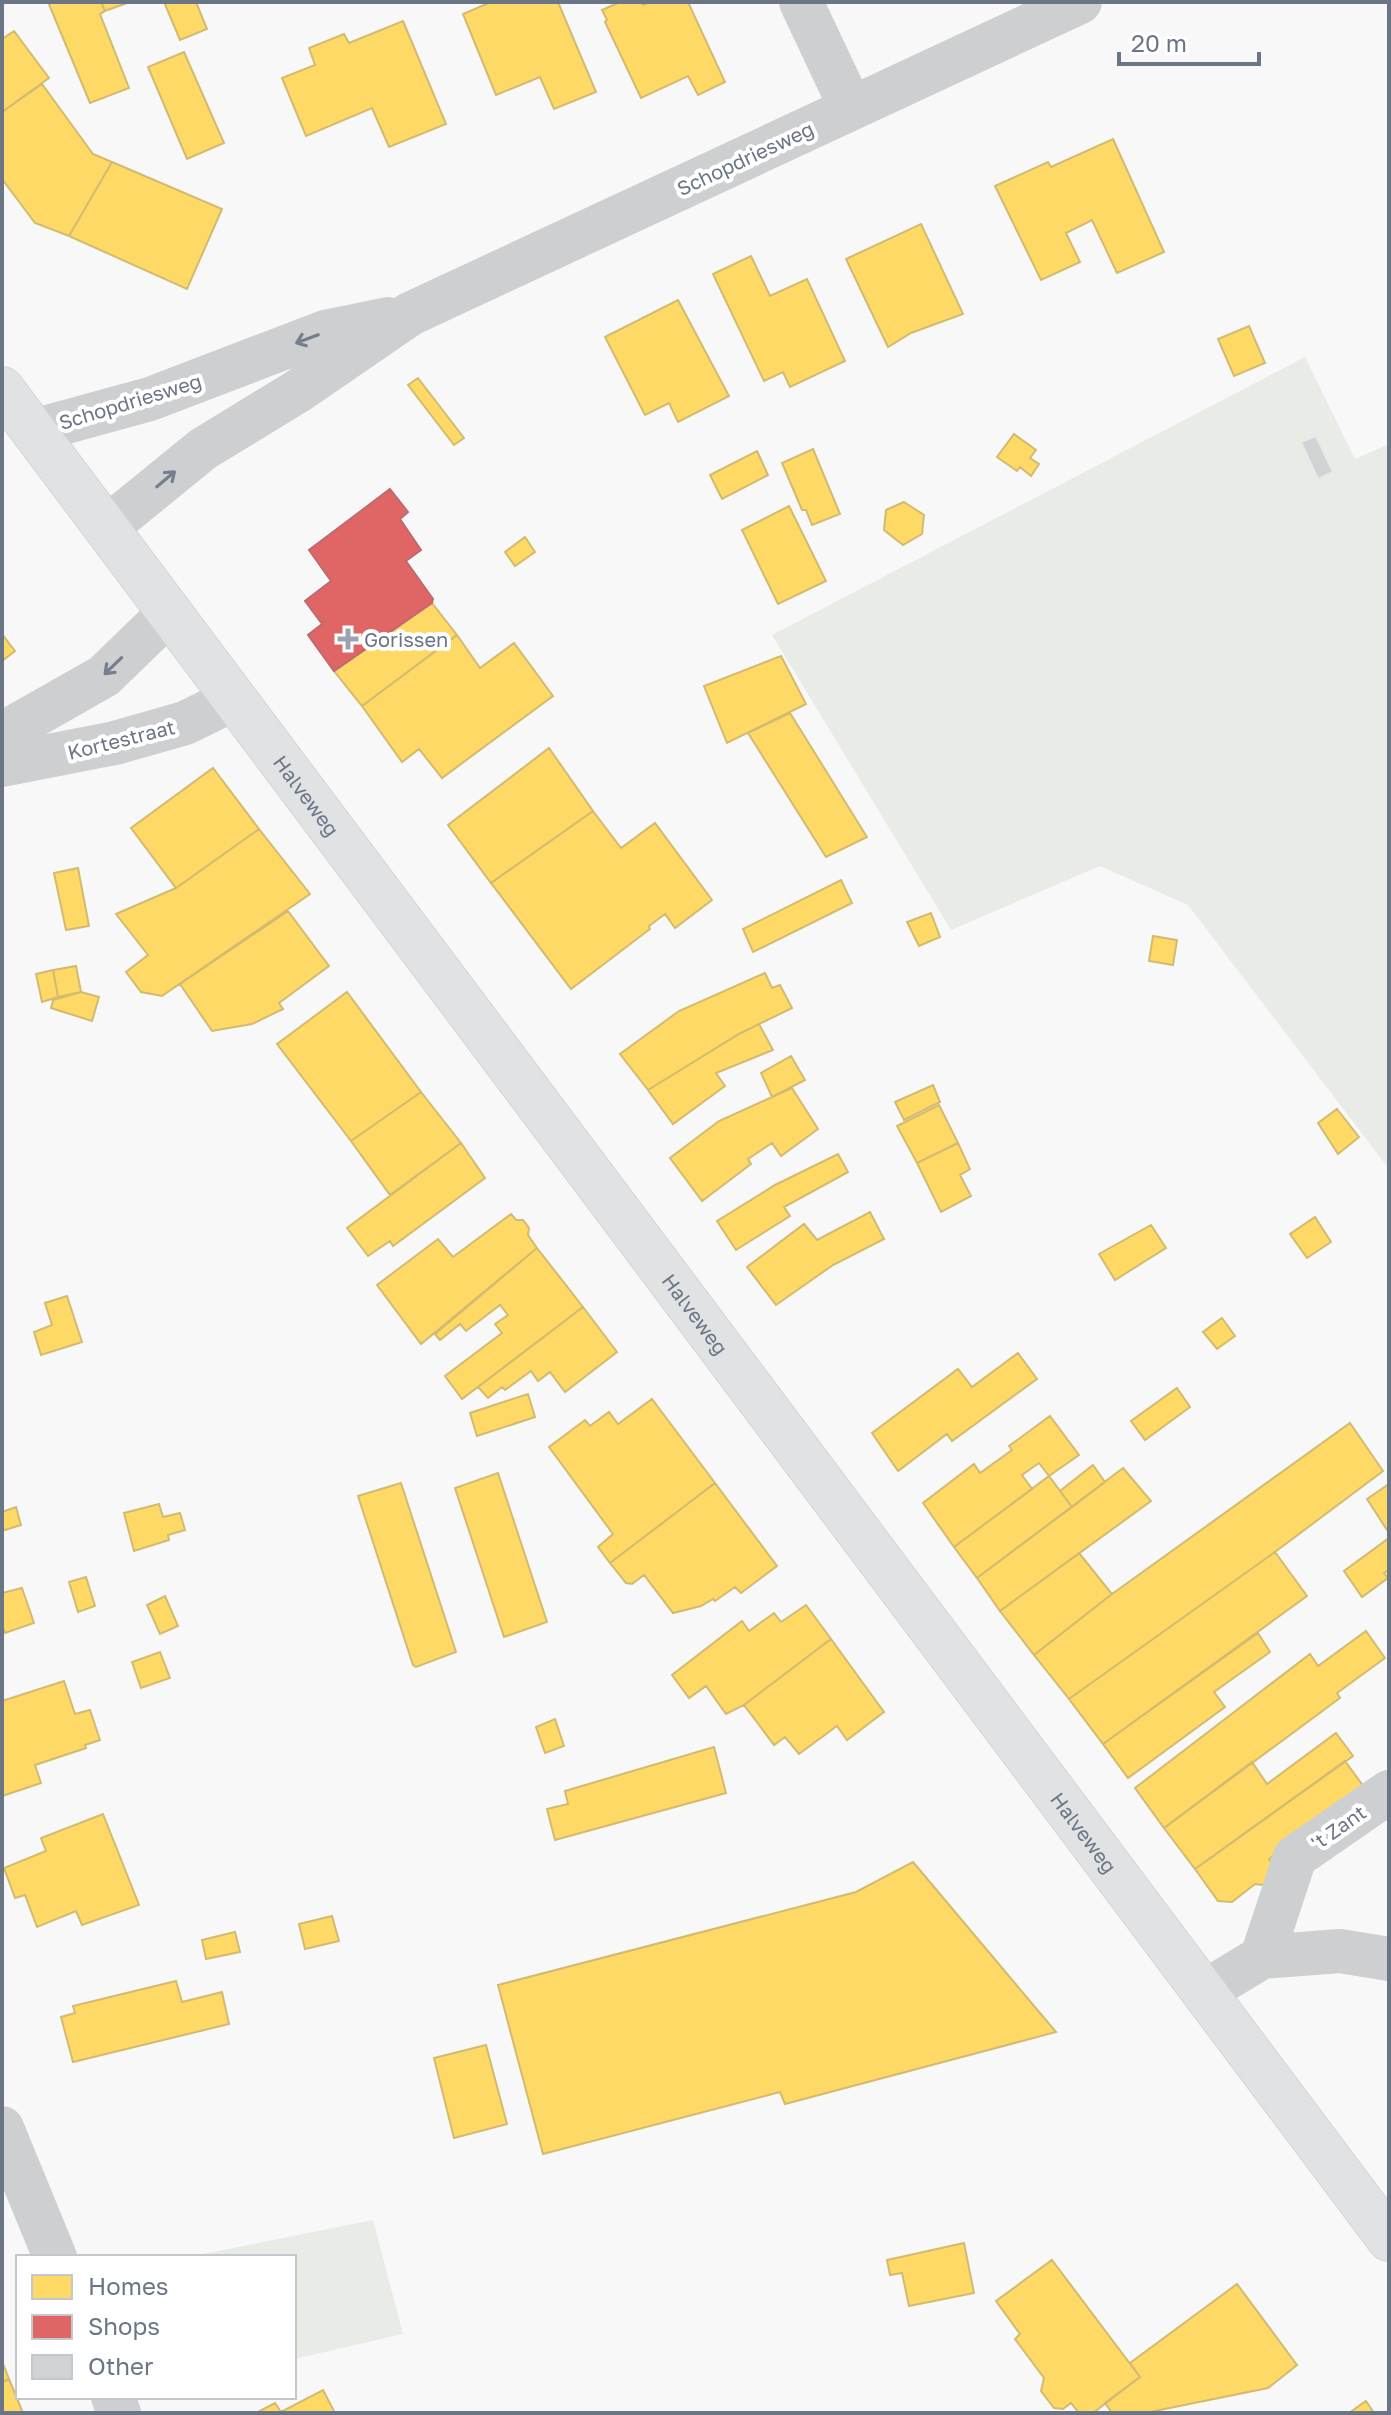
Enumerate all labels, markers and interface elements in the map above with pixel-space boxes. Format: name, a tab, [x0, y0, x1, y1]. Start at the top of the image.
scale bar	[1119, 16, 1259, 66]
text: 20 m	[1131, 28, 1187, 57]
street label: Schopdriesweg	[673, 116, 817, 200]
one-way arrow	[295, 333, 320, 347]
street label: Schopdriesweg	[56, 368, 204, 434]
one-way arrow	[155, 470, 176, 488]
place label: Gorissen	[364, 627, 448, 651]
marker: Gorissen	[339, 630, 357, 648]
one-way arrow	[103, 657, 123, 676]
street label: Kortestraat	[65, 714, 177, 764]
street label: Halveweg	[269, 750, 345, 841]
street label: Halveweg	[657, 1269, 733, 1359]
street label: Halveweg	[1046, 1787, 1122, 1877]
street label: 't Zant	[1306, 1800, 1370, 1854]
legend	[16, 2255, 296, 2399]
text: Homes	[88, 2271, 169, 2300]
text: Shops	[88, 2311, 160, 2340]
text: Other	[88, 2351, 153, 2380]

